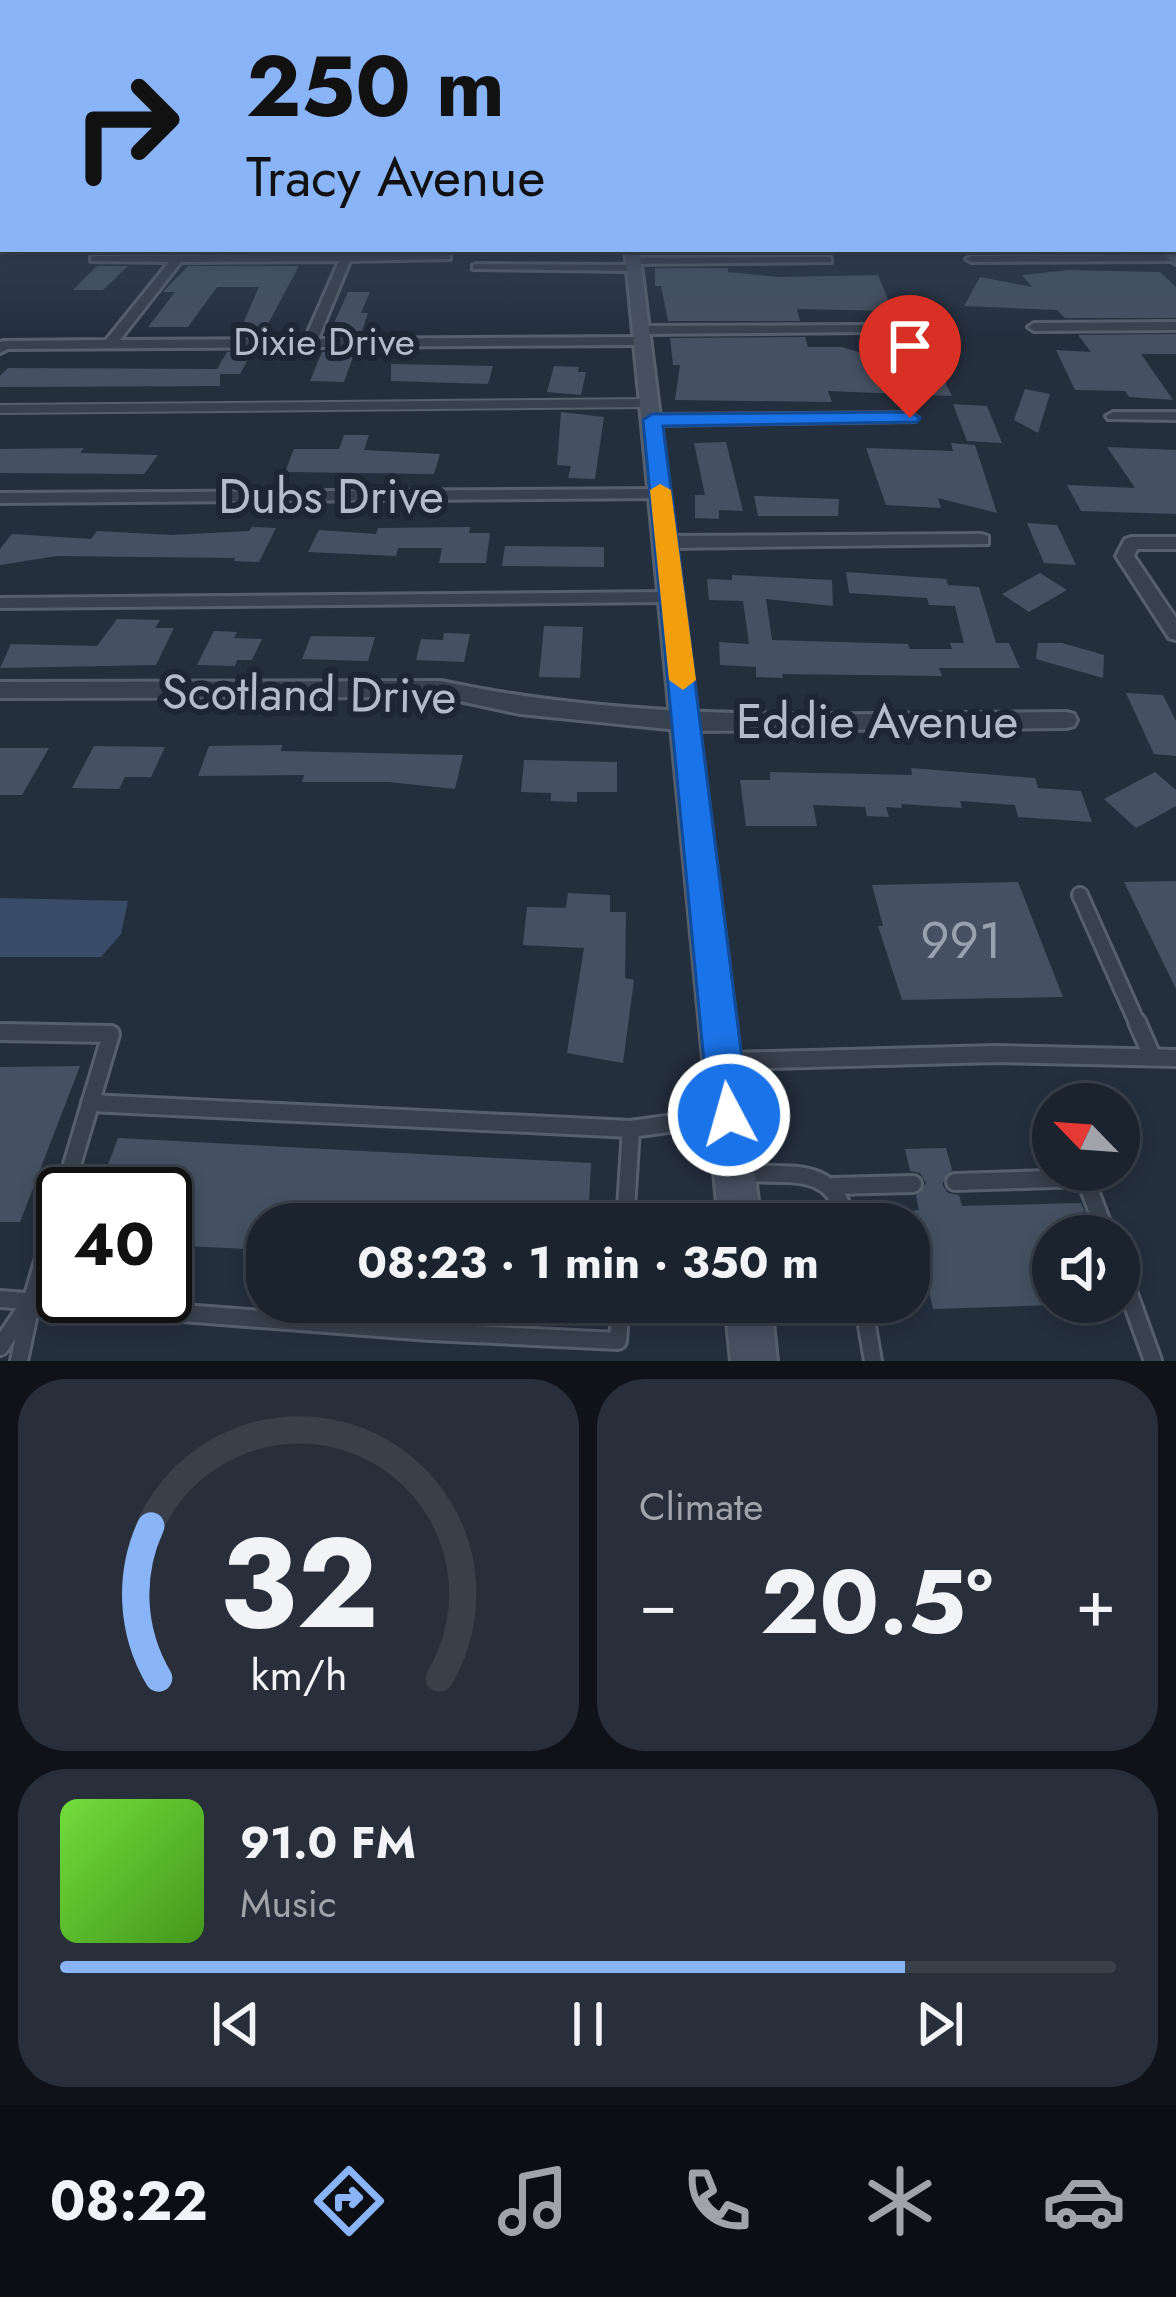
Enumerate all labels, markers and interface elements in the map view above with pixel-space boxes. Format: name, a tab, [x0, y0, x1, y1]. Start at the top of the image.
text: 250 m	[246, 26, 505, 148]
icon: right	[48, 48, 204, 204]
text: Tracy Avenue	[246, 138, 545, 216]
pin	[859, 295, 961, 418]
street label: Dixie Drive	[233, 313, 415, 370]
icon: arrive	[877, 313, 943, 379]
street label: Dubs Drive	[218, 462, 444, 531]
street label: Scotland Drive	[161, 657, 457, 731]
street label: Eddie Avenue	[736, 687, 1018, 756]
house number: 991	[920, 903, 1002, 977]
position arrow	[666, 1052, 792, 1178]
north arrow	[1032, 1083, 1140, 1191]
map controls	[1032, 1083, 1140, 1323]
speed limit sign: 40	[36, 1167, 192, 1323]
button: sound	[1032, 1215, 1140, 1323]
text: 08:23 · 1 min · 350 m	[357, 1230, 819, 1295]
text: Climate	[639, 1478, 763, 1535]
text: 32	[219, 1493, 378, 1674]
text: 20.5°	[760, 1537, 993, 1667]
text: −	[639, 1555, 678, 1651]
text: +	[1075, 1555, 1116, 1651]
text: km/h	[250, 1644, 347, 1706]
text: 91.0 FM	[240, 1810, 416, 1875]
text: Music	[240, 1875, 337, 1932]
icon: previous	[203, 1991, 269, 2057]
icon: pause	[555, 1991, 621, 2057]
icon: next	[907, 1991, 973, 2057]
icon: directions	[307, 2159, 391, 2243]
icon: music	[491, 2159, 575, 2243]
icon: phone	[675, 2159, 759, 2243]
icon: climate	[858, 2159, 942, 2243]
icon: car	[1042, 2159, 1126, 2243]
text: 08:22	[50, 2162, 208, 2240]

